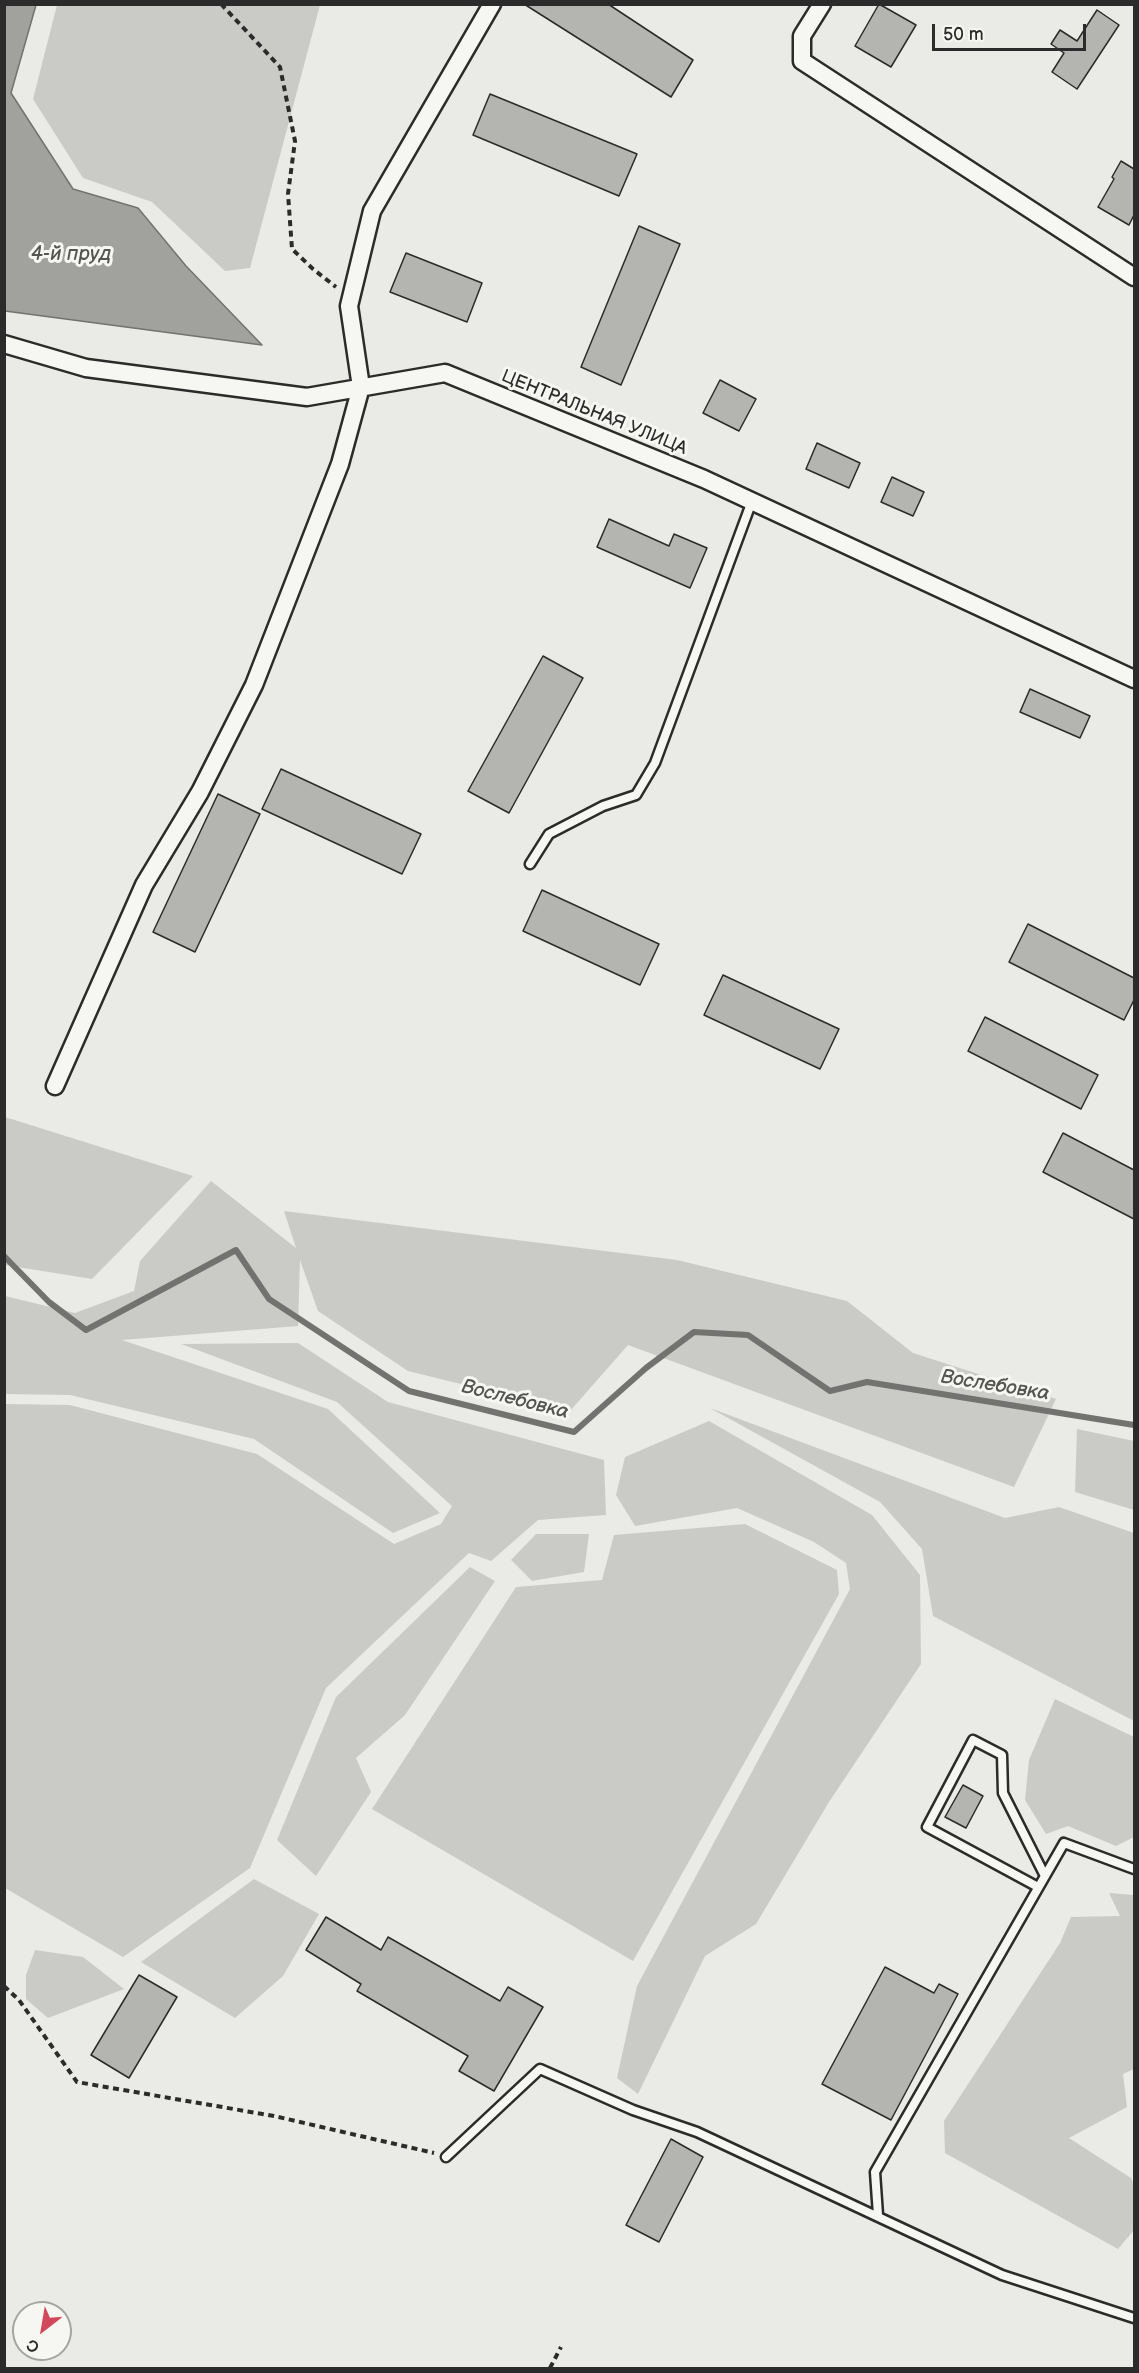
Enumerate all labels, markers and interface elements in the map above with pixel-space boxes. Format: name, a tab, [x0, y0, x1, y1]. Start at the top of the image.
scale bar	[935, 12, 1090, 50]
text: 50 m	[943, 24, 984, 45]
water label: 4-й пруд	[31, 243, 111, 267]
street label: ЦЕНТРАЛЬНАЯ УЛИЦА	[498, 366, 690, 460]
water label: Вослебовка	[939, 1366, 1051, 1406]
water label: Вослебовка	[459, 1375, 571, 1425]
north arrow	[12, 2301, 72, 2361]
text: С	[24, 2334, 43, 2356]

